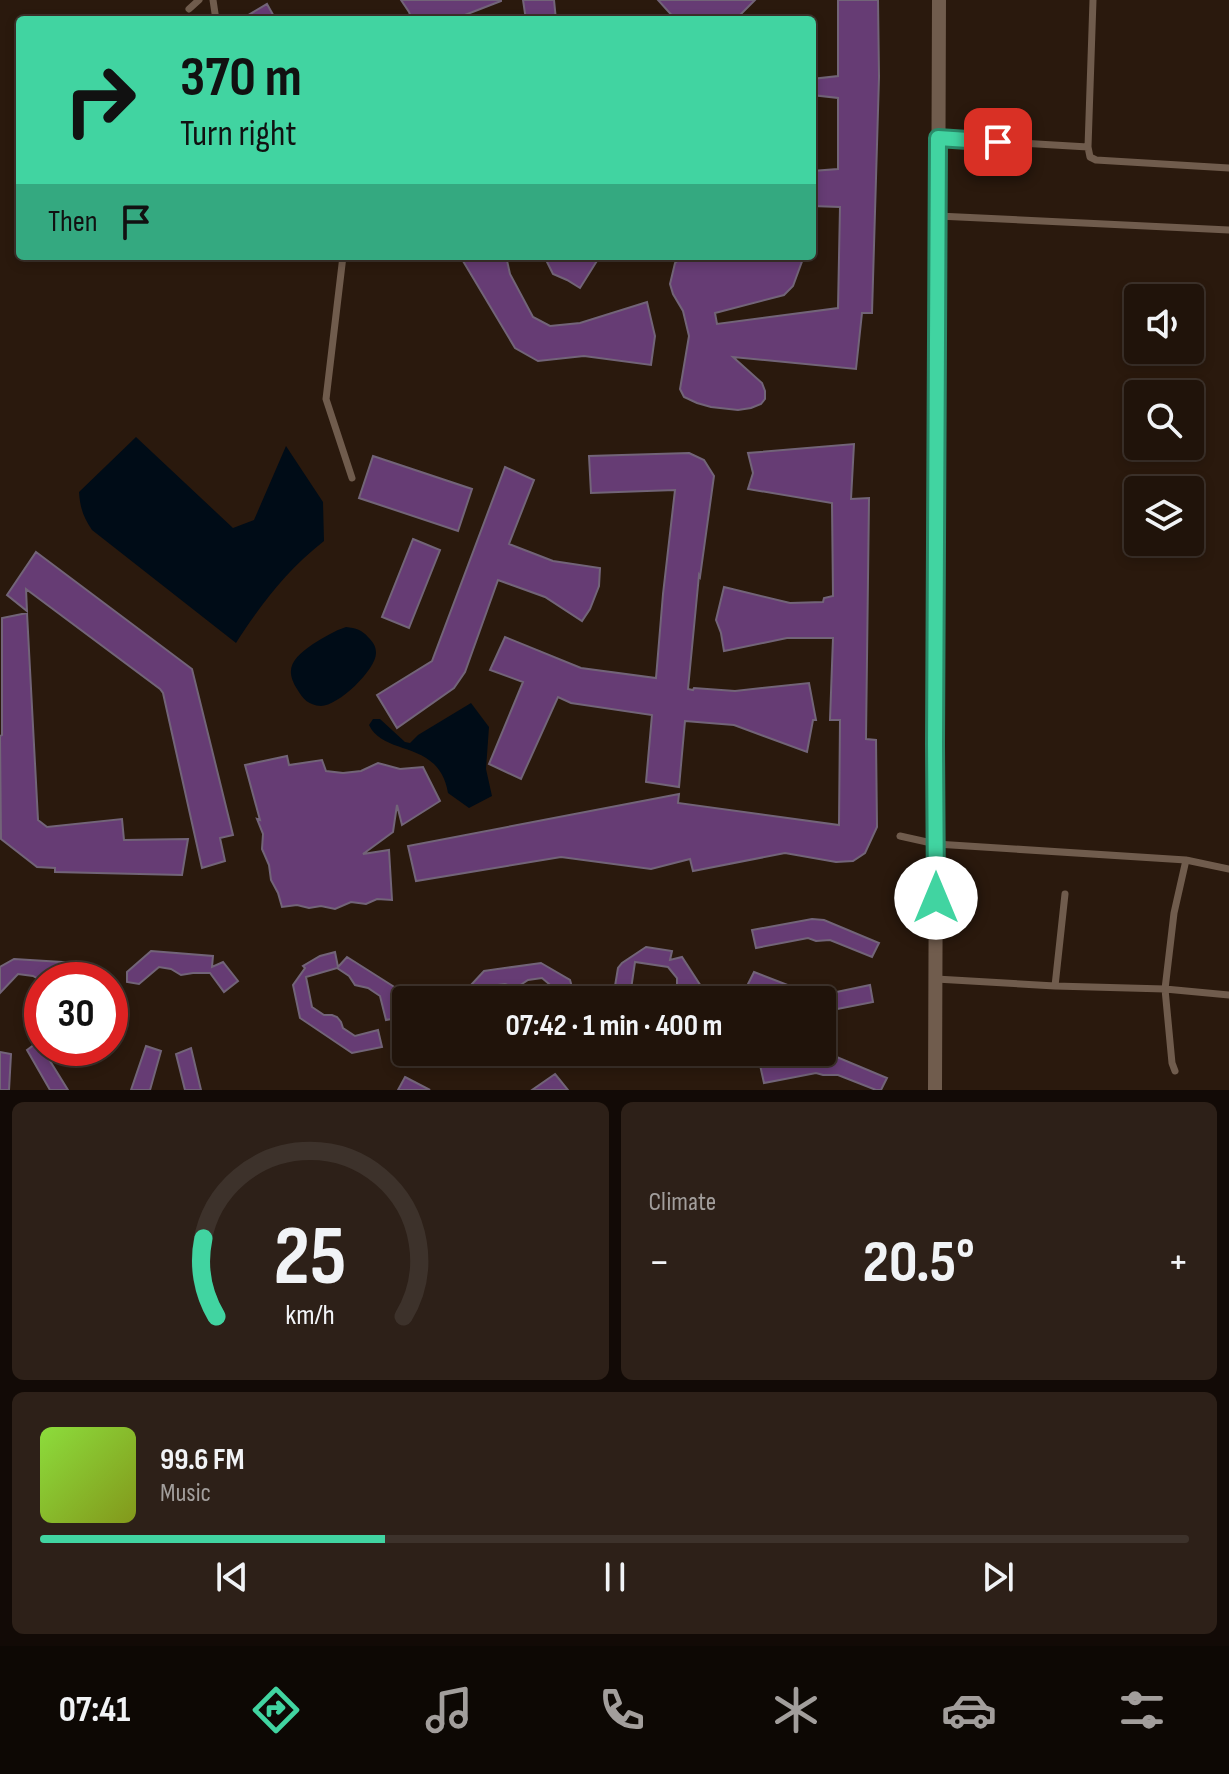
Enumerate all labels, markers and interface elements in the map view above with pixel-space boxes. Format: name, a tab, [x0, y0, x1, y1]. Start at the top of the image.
text: 370 m	[180, 45, 302, 112]
icon: right	[48, 48, 152, 152]
pin	[964, 108, 1032, 176]
text: Turn right	[180, 113, 297, 156]
icon: arrive	[976, 120, 1020, 164]
icon: arrive	[114, 200, 158, 244]
text: Then	[48, 204, 98, 240]
map controls	[1124, 284, 1204, 556]
button: sound	[1124, 284, 1204, 364]
button: search	[1124, 380, 1204, 460]
button: layers	[1124, 476, 1204, 556]
position arrow	[894, 856, 978, 940]
speed limit sign: 30	[24, 962, 128, 1066]
text: 07:42 · 1 min · 400 m	[506, 1008, 722, 1044]
text: Climate	[649, 1187, 716, 1218]
text: 25	[274, 1208, 347, 1308]
text: 20.5°	[863, 1227, 975, 1299]
text: −	[649, 1236, 670, 1289]
text: +	[1167, 1236, 1189, 1289]
text: km/h	[286, 1298, 335, 1333]
text: 99.6 FM	[160, 1442, 245, 1478]
text: Music	[160, 1478, 211, 1509]
icon: previous	[210, 1555, 254, 1599]
icon: pause	[593, 1555, 637, 1599]
icon: next	[976, 1555, 1020, 1599]
icon: directions	[248, 1682, 304, 1738]
icon: music	[421, 1682, 477, 1738]
icon: phone	[594, 1682, 650, 1738]
icon: climate	[768, 1682, 824, 1738]
icon: car	[941, 1682, 997, 1738]
icon: filters	[1114, 1682, 1170, 1738]
text: 07:41	[59, 1689, 130, 1732]

